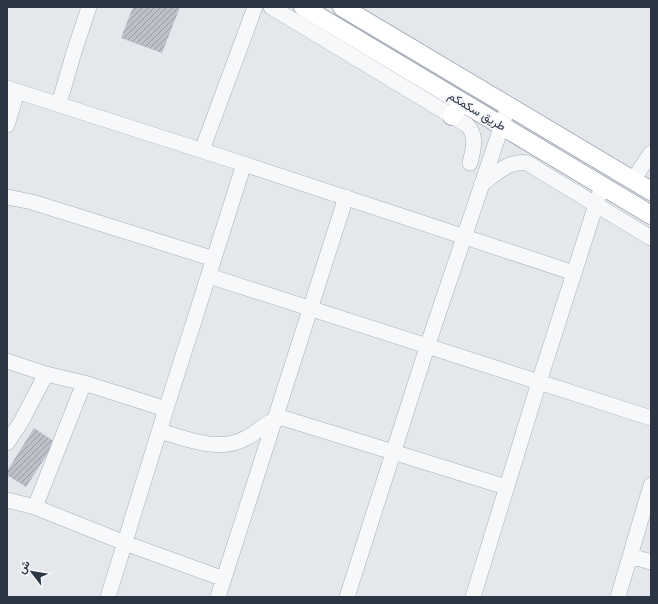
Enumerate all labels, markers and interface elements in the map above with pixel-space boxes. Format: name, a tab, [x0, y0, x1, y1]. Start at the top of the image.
street label: طريق سكمكم	[445, 87, 509, 135]
north arrow	[12, 552, 52, 592]
text: ش	[14, 558, 33, 576]

